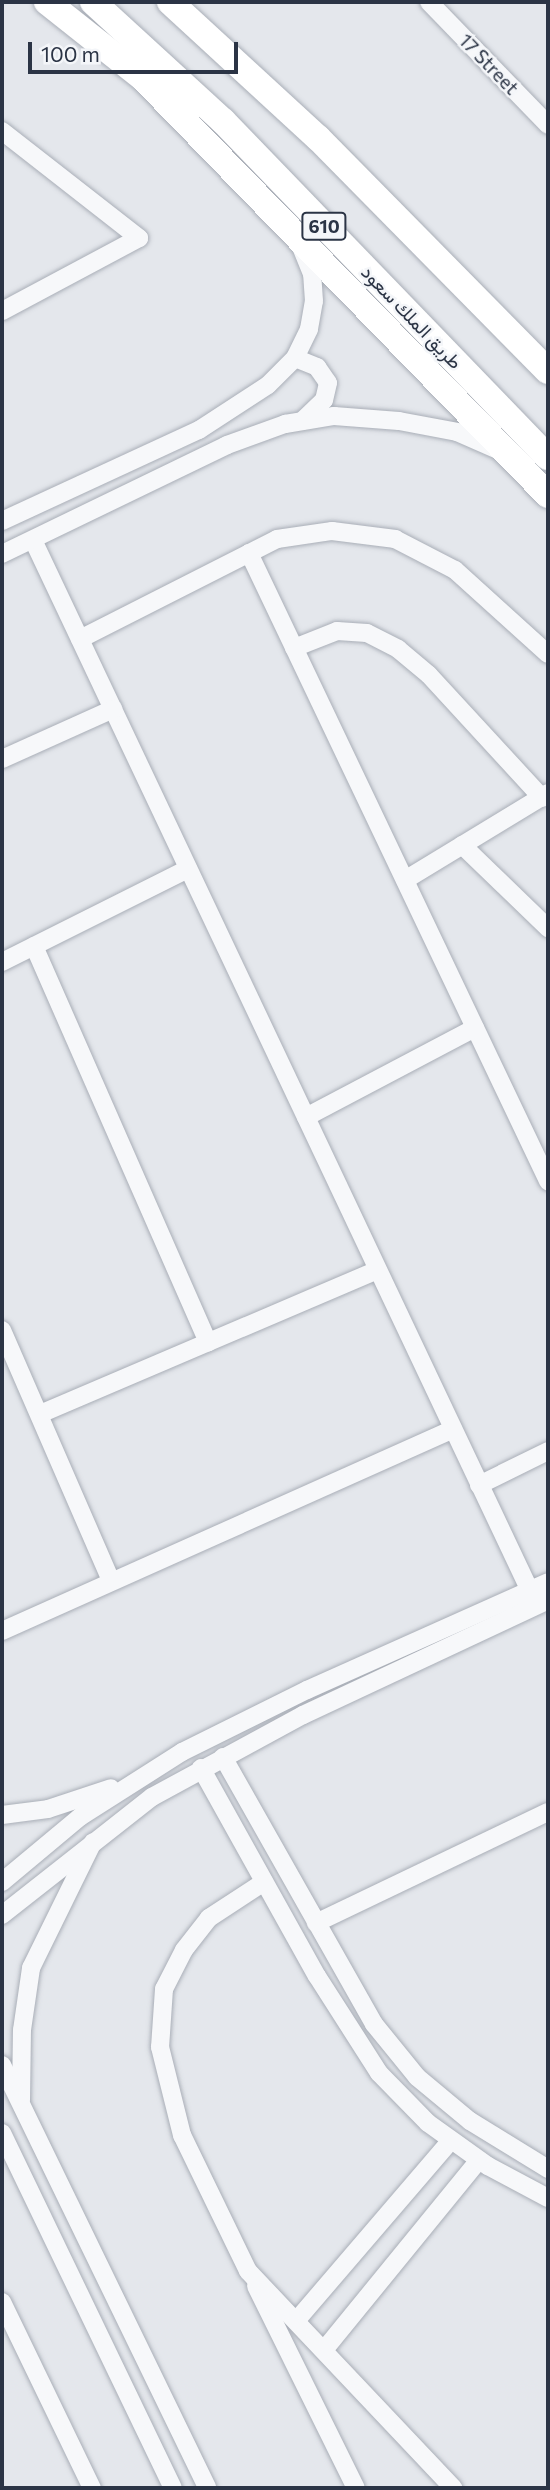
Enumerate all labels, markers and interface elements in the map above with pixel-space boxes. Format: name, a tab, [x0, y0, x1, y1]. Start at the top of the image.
scale bar	[32, 28, 242, 72]
street label: 17 Street	[455, 29, 523, 99]
text: 100 m	[41, 41, 100, 66]
road number: 610	[301, 211, 347, 240]
street label: طريق الملك سعود	[357, 261, 467, 373]

